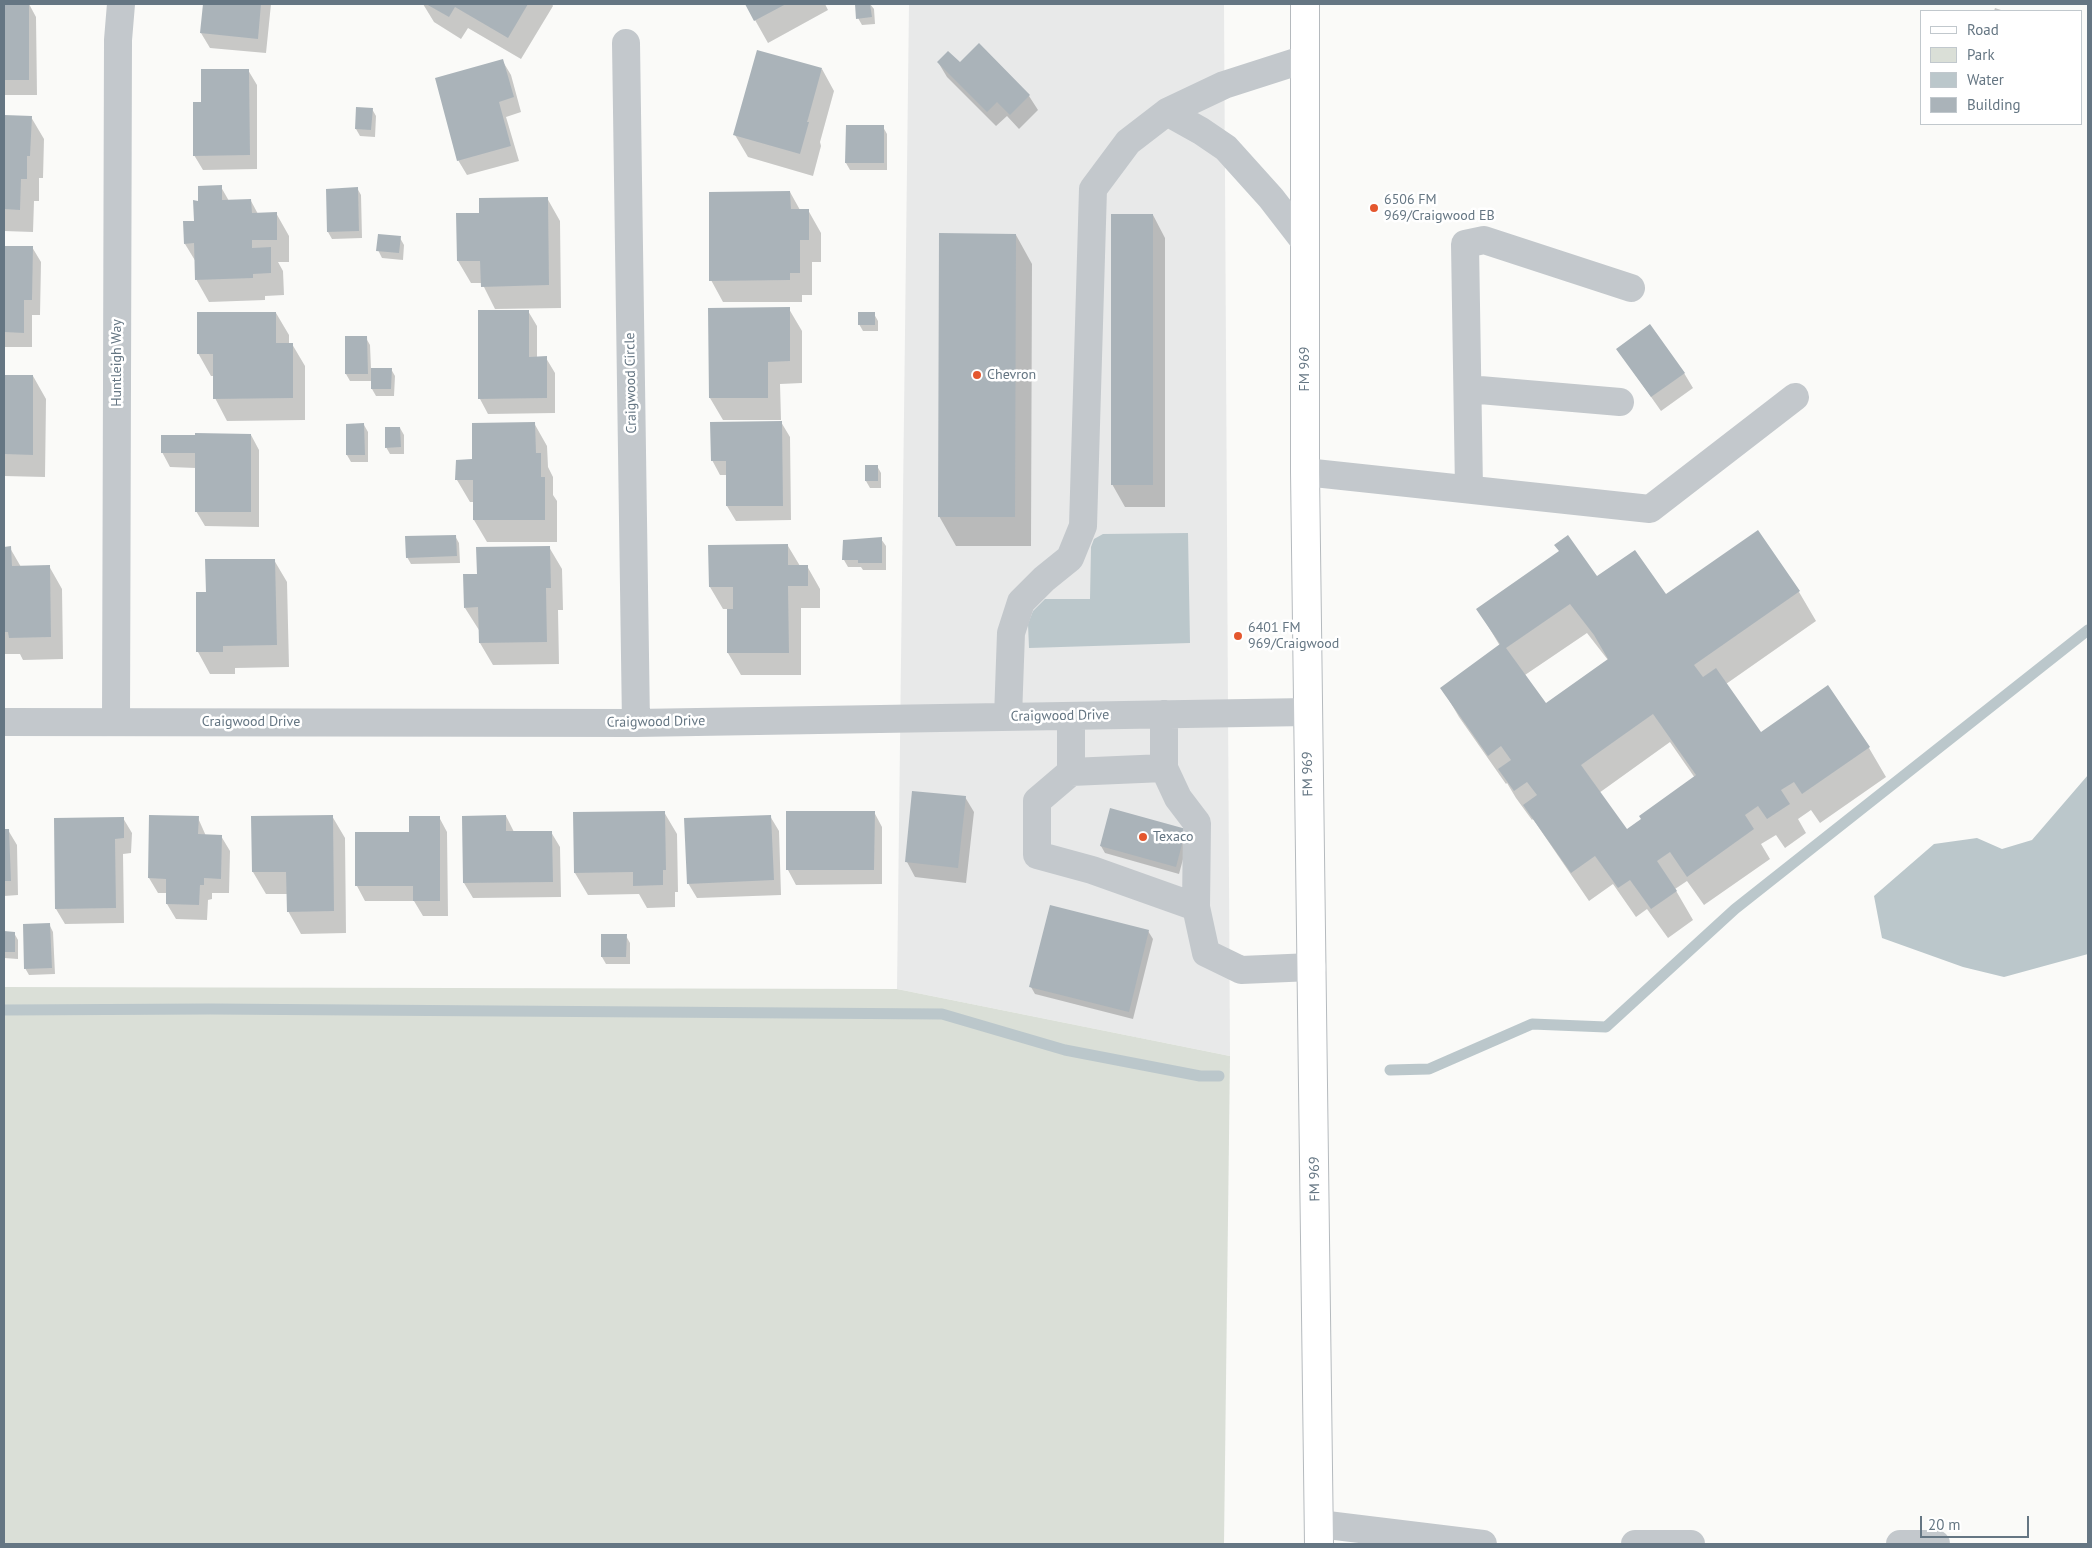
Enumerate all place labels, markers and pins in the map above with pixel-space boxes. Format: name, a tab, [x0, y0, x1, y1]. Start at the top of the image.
place label: 6506 FM 969/Craigwood EB	[1384, 192, 1495, 224]
marker: 6506 FM 969/Craigwood EB	[1368, 202, 1380, 214]
place label: Chevron	[987, 367, 1036, 383]
marker: Chevron	[971, 369, 983, 381]
place label: 6401 FM 969/Craigwood	[1248, 620, 1339, 652]
marker: 6401 FM 969/Craigwood	[1232, 630, 1244, 642]
place label: Texaco	[1153, 829, 1193, 845]
marker: Texaco	[1137, 831, 1149, 843]

